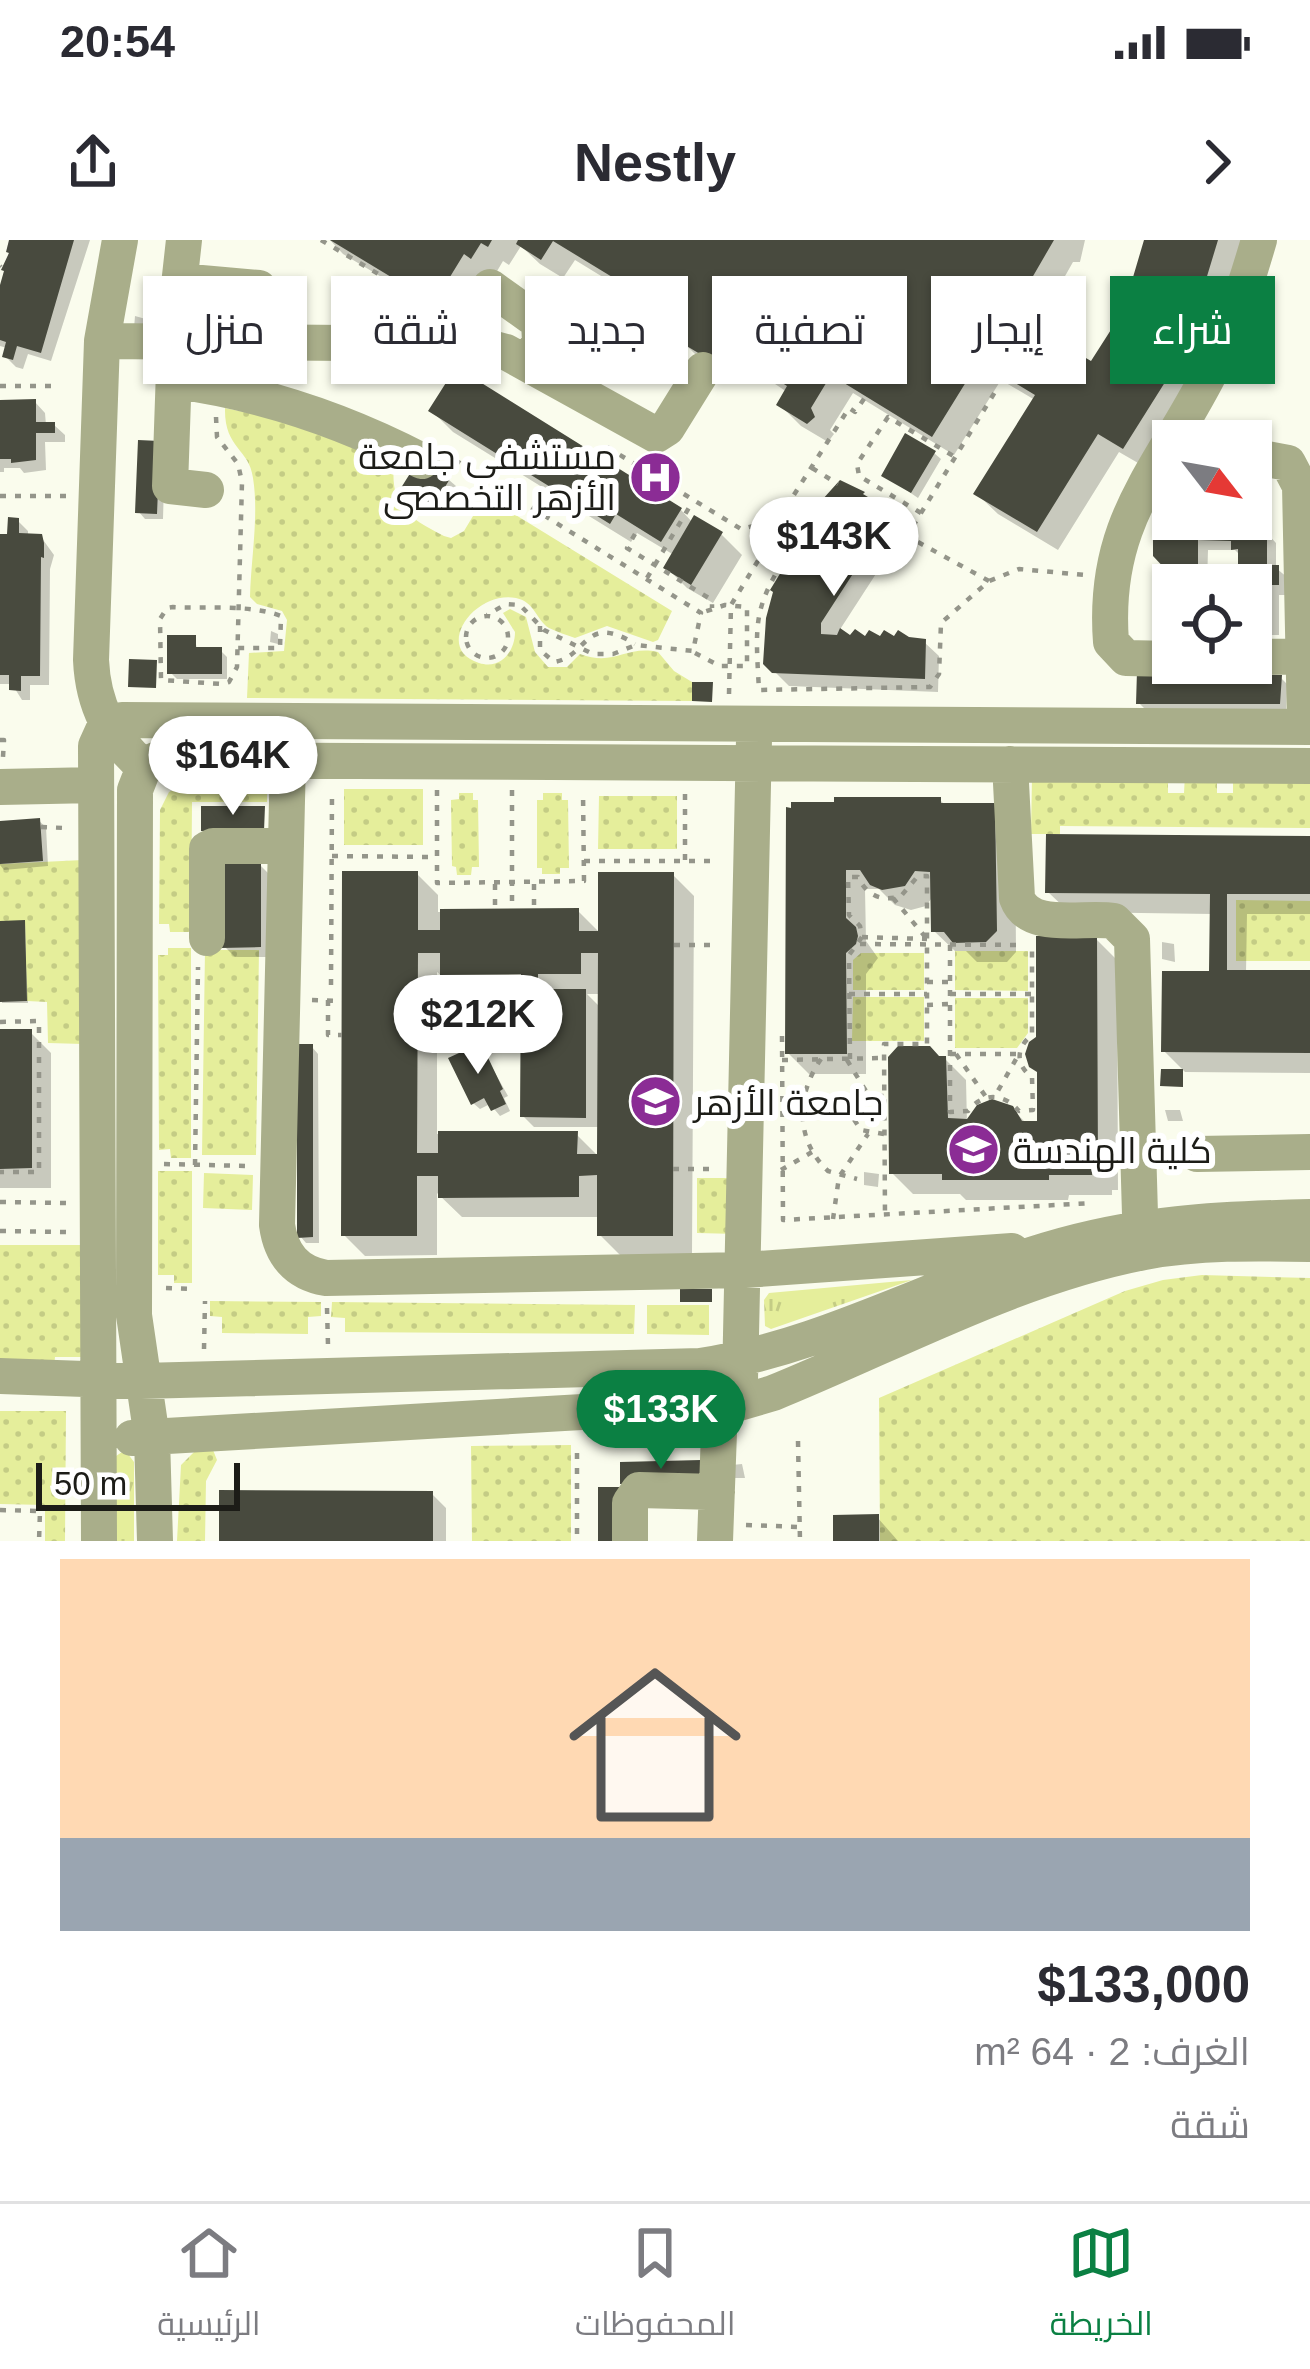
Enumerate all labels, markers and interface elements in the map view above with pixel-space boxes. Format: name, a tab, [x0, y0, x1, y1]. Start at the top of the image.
text: 20:54	[60, 16, 175, 67]
icon: share	[60, 129, 126, 195]
icon: forward	[1184, 129, 1250, 195]
text: Nestly	[574, 132, 736, 192]
chip: منزل	[143, 276, 307, 384]
chip: شقة	[331, 276, 501, 384]
chip: جديد	[525, 276, 688, 384]
chip: تصفية	[712, 276, 907, 384]
chip: إيجار	[931, 276, 1086, 384]
chip: شراء	[1110, 276, 1275, 384]
north arrow	[1152, 420, 1272, 540]
map controls	[1152, 420, 1272, 684]
place label: مستشفى جامعة الأزهر التخصصى	[358, 436, 616, 519]
hospital icon: مستشفى جامعة الأزهر التخصصى	[627, 449, 683, 505]
pin: $143K	[750, 497, 918, 599]
text: $143K	[777, 514, 891, 557]
button: locate	[1152, 564, 1272, 684]
pin: $164K	[149, 716, 317, 818]
text: $164K	[176, 733, 290, 776]
pin: $212K	[394, 975, 562, 1077]
text: $212K	[421, 992, 535, 1035]
school or university icon: جامعة الأزهر	[627, 1074, 683, 1130]
place label: جامعة الأزهر	[692, 1082, 883, 1123]
school or university icon: كلية الهندسة	[946, 1122, 1002, 1178]
place label: كلية الهندسة	[1013, 1130, 1212, 1172]
pin: $133K	[577, 1370, 745, 1472]
text: $133K	[604, 1387, 718, 1430]
scale bar	[36, 1457, 240, 1510]
text: 50 m	[54, 1465, 127, 1502]
icon: home	[547, 1637, 763, 1853]
text: $133,000	[1037, 1956, 1250, 2013]
text: الغرف: 2 · 64 m²	[974, 2030, 1250, 2073]
text: شقة	[1170, 2103, 1250, 2146]
tab: الرئيسية	[157, 2220, 261, 2354]
tab: المحفوظات	[575, 2220, 736, 2354]
tab: الخريطة	[1050, 2220, 1153, 2354]

